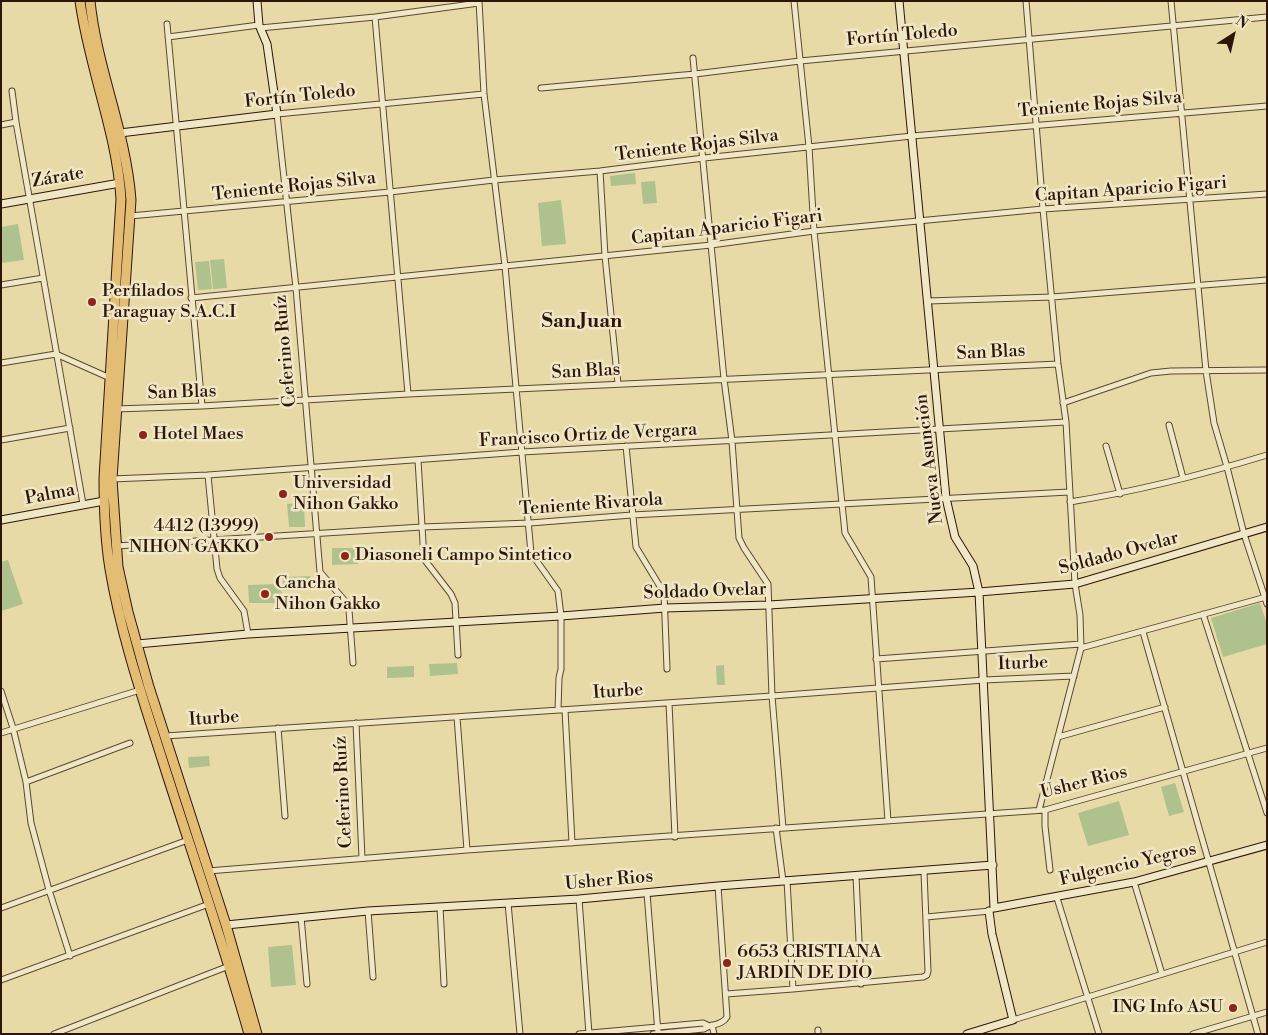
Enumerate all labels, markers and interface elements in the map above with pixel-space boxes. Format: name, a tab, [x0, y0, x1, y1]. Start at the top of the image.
north arrow	[1208, 10, 1258, 60]
text: N	[1232, 12, 1251, 33]
street label: Fortín Toledo	[845, 20, 959, 52]
street label: Fortín Toledo	[243, 80, 357, 114]
street label: Teniente Rojas Silva	[1017, 87, 1183, 123]
street label: Teniente Rojas Silva	[614, 125, 780, 167]
street label: Zárate	[30, 163, 86, 193]
street label: Teniente Rojas Silva	[211, 168, 377, 206]
street label: Capitan Aparicio Figari	[1034, 173, 1228, 207]
street label: Capitan Aparicio Figari	[630, 206, 824, 250]
place label: Perfilados Paraguay S.A.C.I	[102, 281, 236, 324]
street label: Ceferino Ruíz	[270, 294, 302, 408]
marker: Perfilados Paraguay S.A.C.I	[86, 296, 98, 308]
district label: San Juan	[542, 310, 622, 334]
street label: San Blas	[956, 340, 1026, 366]
street label: San Blas	[551, 359, 621, 385]
street label: San Blas	[147, 381, 217, 405]
street label: Nueva Asunción	[911, 393, 949, 525]
street label: Francisco Ortiz de Vergara	[478, 420, 698, 452]
place label: Hotel Maes	[153, 424, 244, 446]
marker: Hotel Maes	[137, 429, 149, 441]
place label: Universidad Nihon Gakko	[293, 473, 399, 516]
street label: Palma	[23, 480, 77, 510]
marker: Universidad Nihon Gakko	[277, 488, 289, 500]
street label: Teniente Rivarola	[518, 489, 664, 521]
place label: 4412 (13999) NIHON GAKKO	[129, 516, 259, 558]
street label: Soldado Ovelar	[1057, 528, 1181, 580]
marker: 4412 (13999) NIHON GAKKO	[263, 531, 275, 543]
place label: Diasoneli Campo Sintetico	[355, 545, 572, 567]
marker: Diasoneli Campo Sintetico	[339, 550, 351, 562]
place label: Cancha Nihon Gakko	[275, 573, 381, 616]
street label: Soldado Ovelar	[643, 579, 767, 605]
marker: Cancha Nihon Gakko	[259, 588, 271, 600]
street label: Iturbe	[997, 652, 1049, 676]
street label: Iturbe	[592, 679, 644, 705]
street label: Iturbe	[188, 706, 240, 732]
street label: Ceferino Ruíz	[330, 735, 358, 849]
street label: Usher Rios	[1038, 762, 1130, 804]
street label: Fulgencio Yegros	[1057, 839, 1199, 891]
street label: Usher Rios	[564, 866, 654, 896]
place label: 6653 CRISTIANA JARDIN DE DIO	[737, 942, 882, 984]
marker: 6653 CRISTIANA JARDIN DE DIO	[721, 957, 733, 969]
place label: ING Info ASU	[1113, 997, 1223, 1019]
marker: ING Info ASU	[1227, 1002, 1239, 1014]

